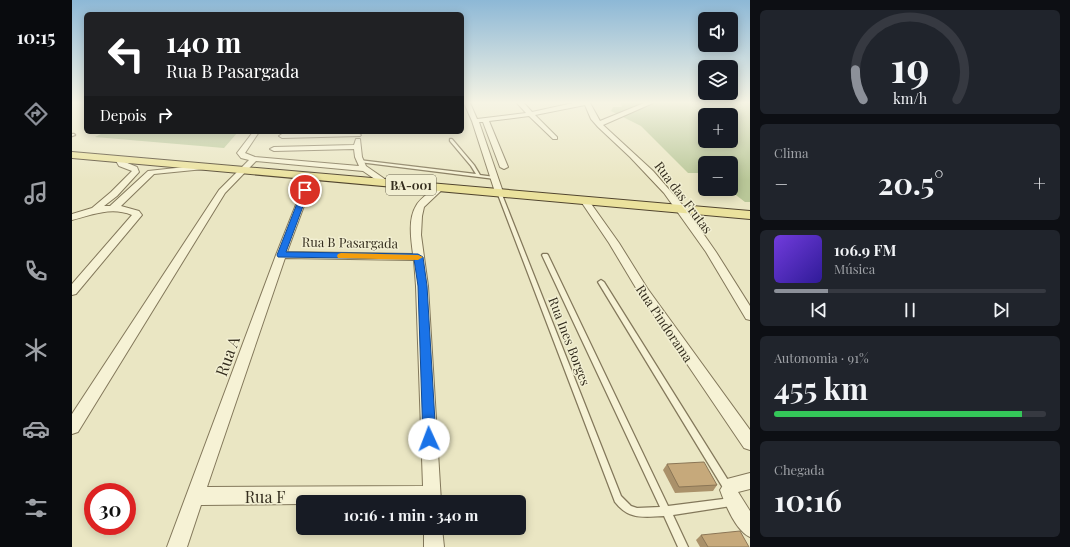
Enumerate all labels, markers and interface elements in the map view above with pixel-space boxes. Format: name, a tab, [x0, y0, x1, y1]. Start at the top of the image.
map controls	[698, 12, 738, 196]
button: sound	[698, 12, 738, 52]
text: 140 m	[166, 23, 241, 60]
text: 10:15	[17, 25, 55, 49]
icon: left	[100, 28, 152, 80]
text: 19	[891, 38, 929, 93]
text: Rua B Pasargada	[166, 59, 299, 83]
button: layers	[698, 60, 738, 100]
text: km/h	[893, 89, 928, 108]
icon: directions	[22, 100, 50, 128]
icon: right	[154, 104, 176, 126]
text: Depois	[100, 105, 146, 125]
button: +	[698, 108, 738, 148]
text: Clima	[774, 144, 809, 161]
button: −	[698, 156, 738, 196]
street label: Rua das Frutas	[651, 157, 717, 237]
text: 20.5°	[878, 163, 944, 203]
text: −	[774, 168, 788, 198]
text: +	[1033, 168, 1046, 198]
pin	[288, 173, 322, 207]
road number: BA-001	[386, 175, 436, 195]
icon: music	[22, 179, 50, 207]
icon: arrive	[294, 179, 316, 201]
street label: Rua B Pasargada	[302, 233, 399, 251]
text: 106.9 FM	[834, 240, 896, 260]
icon: phone	[22, 257, 50, 285]
text: Música	[834, 260, 875, 277]
street label: Rua Pindorama	[633, 281, 697, 365]
street label: Rua Ines Borges	[545, 294, 595, 388]
icon: previous	[808, 299, 830, 321]
icon: pause	[899, 299, 921, 321]
icon: next	[990, 299, 1012, 321]
street label: Rua A	[210, 332, 244, 379]
icon: climate	[22, 336, 50, 364]
text: Autonomia · 91%	[774, 349, 869, 366]
text: 455 km	[774, 368, 868, 408]
icon: car	[22, 415, 50, 443]
position arrow	[408, 418, 450, 460]
text: Chegada	[774, 461, 824, 478]
text: 10:16	[774, 480, 842, 520]
speed limit sign: 30	[84, 483, 136, 535]
street label: Rua F	[245, 486, 285, 507]
icon: filters	[22, 494, 50, 522]
text: 10:16 · 1 min · 340 m	[344, 505, 478, 525]

